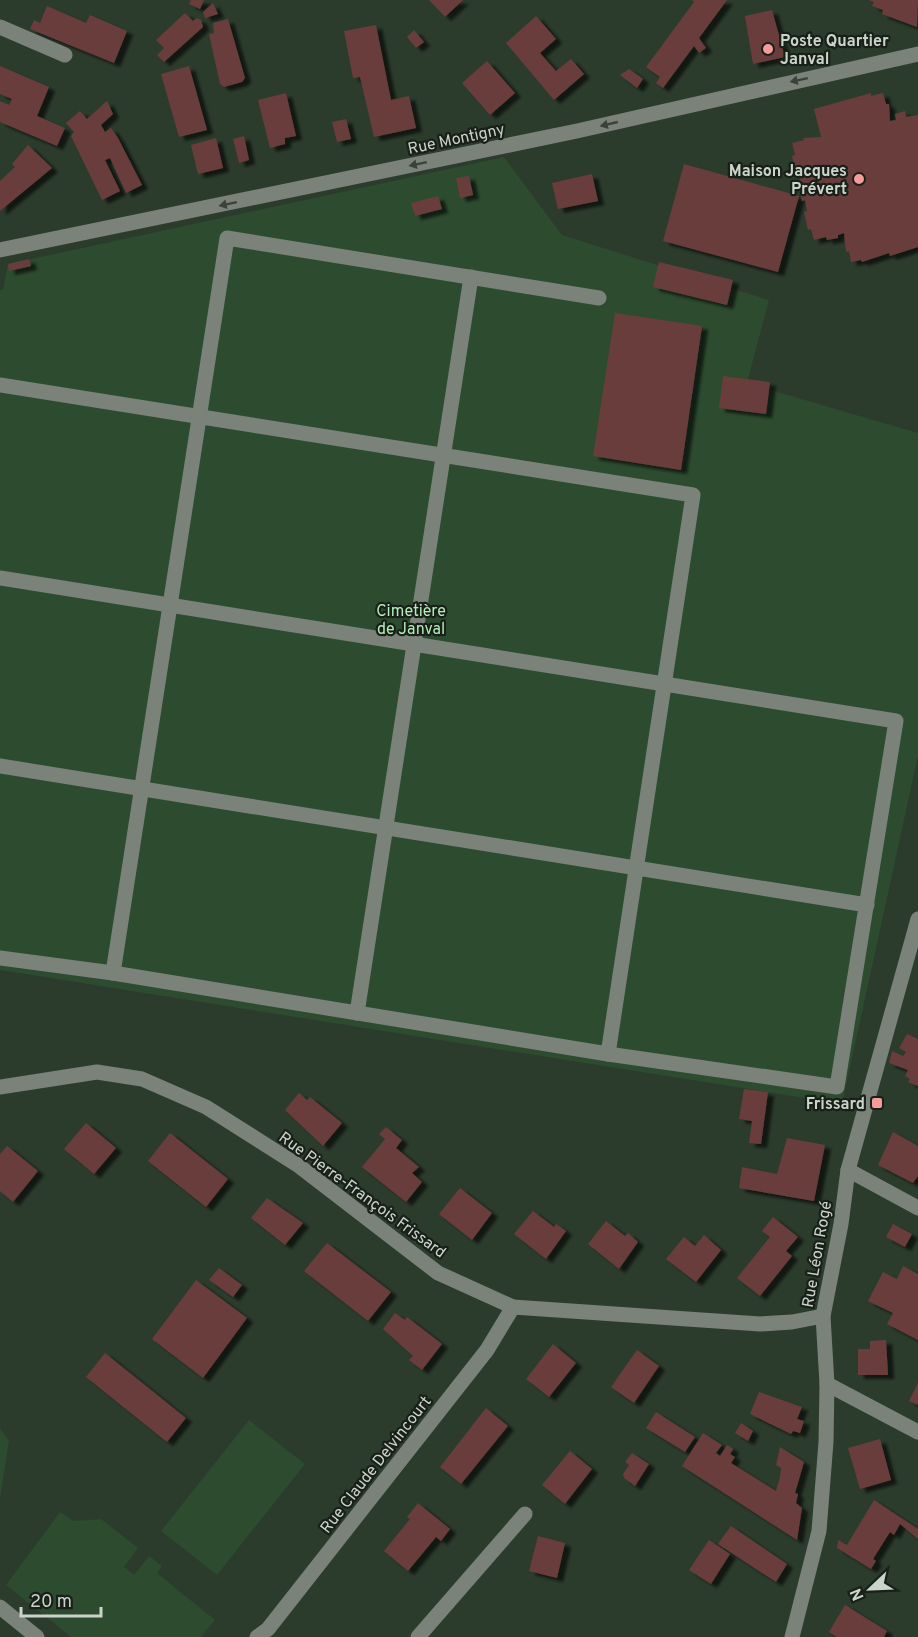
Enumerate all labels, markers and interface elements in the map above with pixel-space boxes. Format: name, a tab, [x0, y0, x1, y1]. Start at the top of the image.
place label: Poste Quartier Janval	[780, 32, 889, 70]
marker: Poste Quartier Janval	[761, 42, 775, 56]
one-way arrow	[790, 76, 809, 85]
one-way arrow	[600, 119, 618, 129]
street label: Rue Montigny	[406, 120, 507, 160]
one-way arrow	[409, 160, 428, 169]
place label: Maison Jacques Prévert	[729, 162, 847, 200]
marker: Maison Jacques Prévert	[852, 172, 866, 186]
one-way arrow	[218, 200, 237, 209]
park label: Cimetière de Janval	[376, 602, 446, 640]
place label: Frissard	[806, 1095, 865, 1115]
marker: Frissard	[870, 1096, 884, 1110]
street label: Rue Pierre-François Frissard	[274, 1128, 449, 1263]
street label: Rue Léon Rogé	[799, 1200, 837, 1309]
street label: Rue Claude Delvincourt	[317, 1393, 436, 1538]
north arrow	[840, 1559, 900, 1619]
scale bar	[21, 1580, 100, 1618]
text: N	[847, 1585, 869, 1603]
text: 20 m	[30, 1591, 72, 1614]

